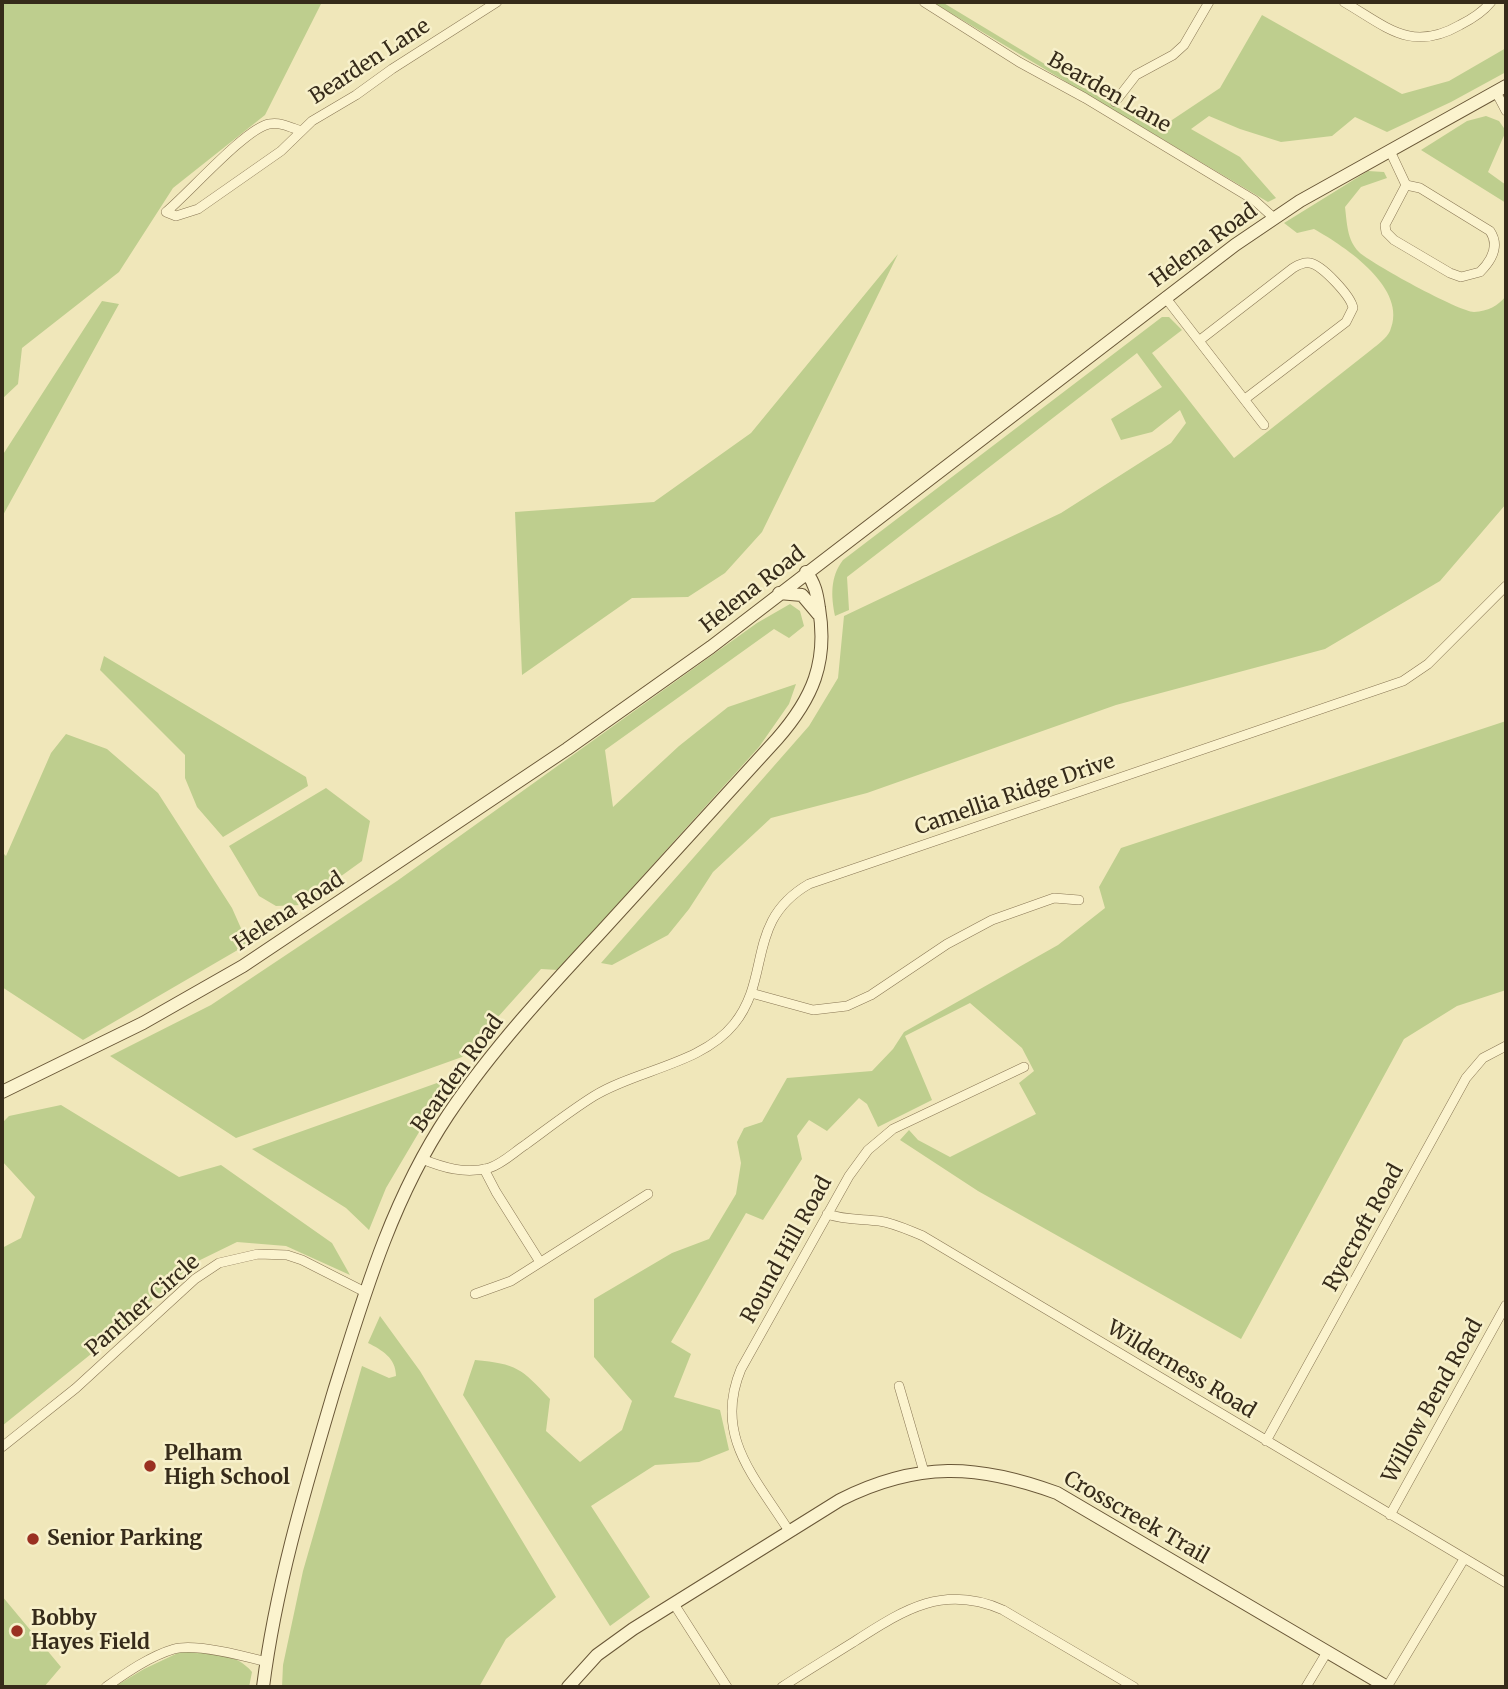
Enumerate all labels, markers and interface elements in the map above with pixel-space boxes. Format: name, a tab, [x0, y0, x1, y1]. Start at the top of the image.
street label: Bearden Lane	[305, 14, 435, 110]
street label: Bearden Lane	[1043, 48, 1175, 138]
street label: Helena Road	[1146, 199, 1262, 293]
street label: Helena Road	[696, 541, 810, 639]
street label: Camellia Ridge Drive	[912, 749, 1118, 841]
street label: Helena Road	[229, 867, 349, 957]
street label: Bearden Road	[407, 1010, 509, 1138]
street label: Ryecroft Road	[1319, 1160, 1409, 1296]
street label: Round Hill Road	[736, 1172, 838, 1328]
street label: Panther Circle	[81, 1250, 205, 1362]
street label: Willow Bend Road	[1377, 1315, 1489, 1487]
street label: Wilderness Road	[1102, 1316, 1260, 1424]
place label: Pelham High School	[164, 1441, 290, 1491]
marker: Pelham High School	[142, 1458, 158, 1474]
street label: Crosscreek Trail	[1059, 1466, 1213, 1570]
place label: Senior Parking	[47, 1526, 202, 1552]
marker: Senior Parking	[25, 1531, 41, 1547]
place label: Bobby Hayes Field	[31, 1606, 150, 1656]
marker: Bobby Hayes Field	[9, 1623, 25, 1639]

